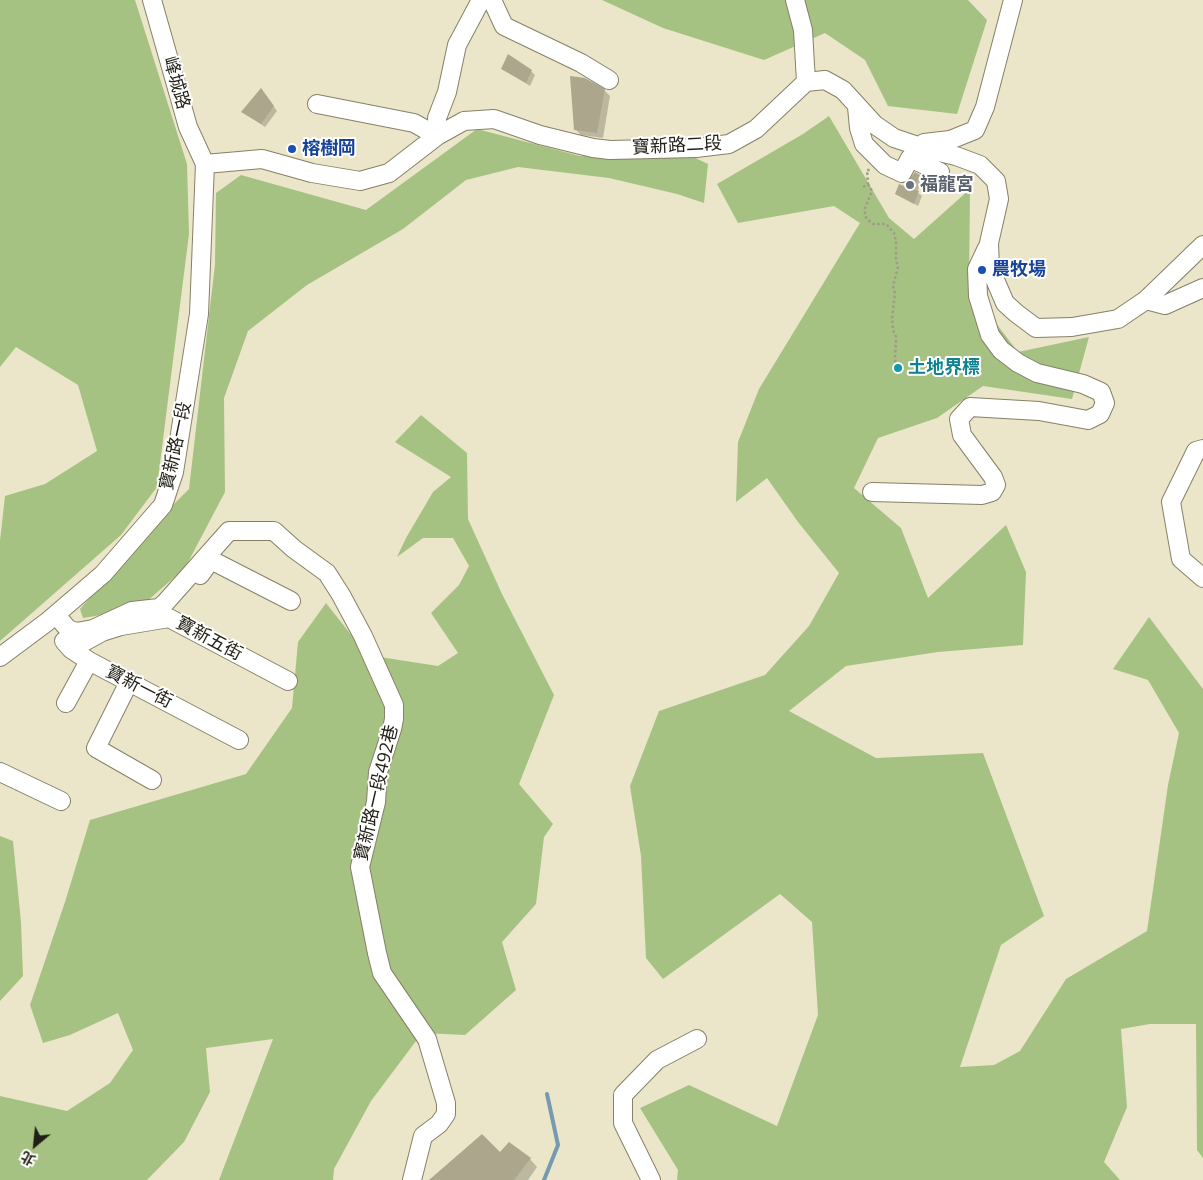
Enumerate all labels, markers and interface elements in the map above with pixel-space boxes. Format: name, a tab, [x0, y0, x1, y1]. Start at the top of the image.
street label: 峰城路	[158, 54, 194, 112]
street label: 寶新路二段	[631, 133, 723, 159]
place label: 榕樹岡	[302, 138, 356, 160]
marker: 榕樹岡	[286, 143, 298, 155]
place label: 福龍宮	[920, 174, 974, 196]
marker: 福龍宮	[904, 179, 916, 191]
place label: 農牧場	[992, 259, 1046, 281]
marker: 農牧場	[976, 264, 988, 276]
place label: 土地界標	[908, 357, 980, 379]
marker: 土地界標	[892, 362, 904, 374]
street label: 寶新路一段	[156, 400, 196, 492]
street label: 寶新五街	[172, 613, 246, 665]
street label: 寶新一街	[102, 661, 176, 713]
street label: 寶新路一段492巷	[351, 723, 403, 863]
north arrow	[10, 1120, 60, 1170]
text: 北	[17, 1147, 38, 1170]

